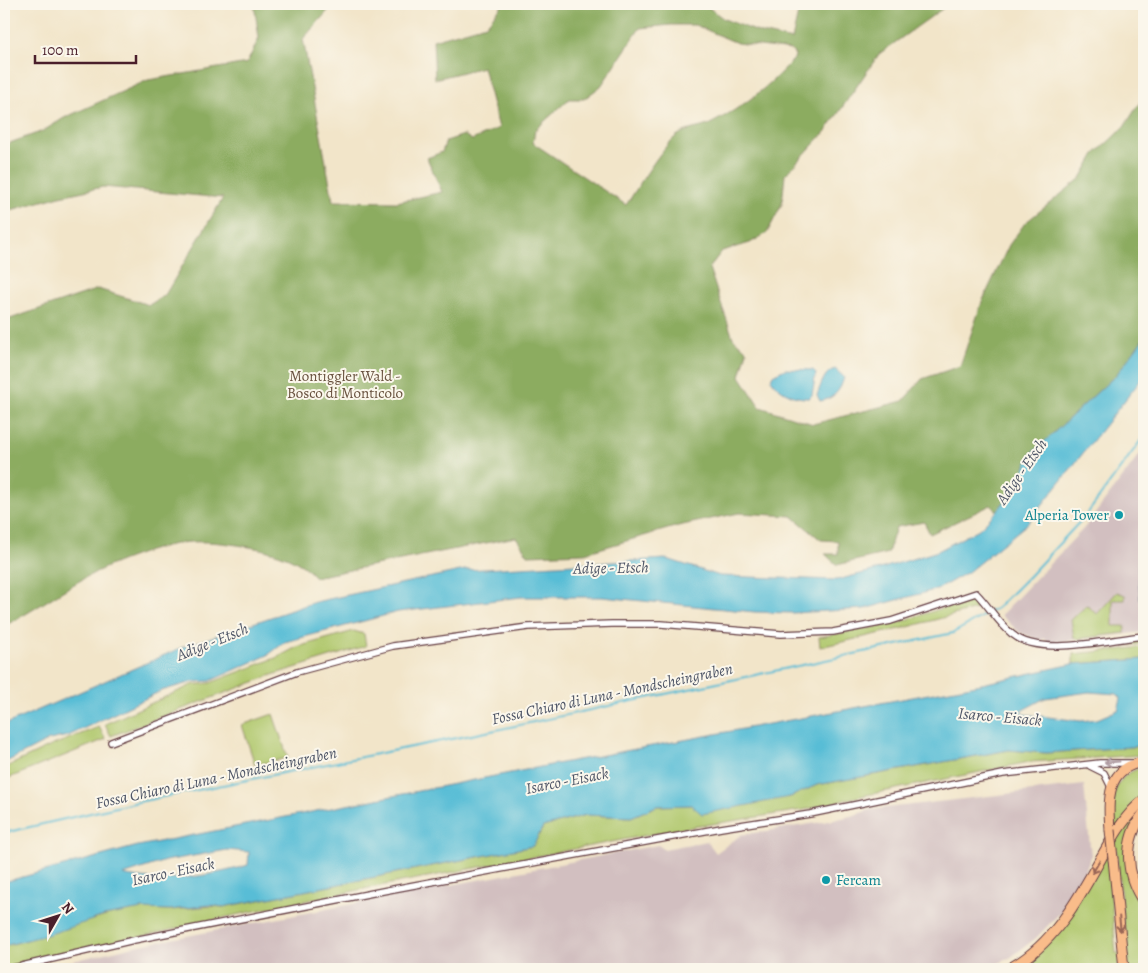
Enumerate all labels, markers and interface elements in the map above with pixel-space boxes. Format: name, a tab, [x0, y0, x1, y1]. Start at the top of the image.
scale bar	[35, 32, 136, 64]
text: 100 m	[42, 40, 79, 60]
park label: Montiggler Wald - Bosco di Monticolo	[287, 366, 403, 403]
water label: Adige - Etsch	[991, 434, 1053, 510]
place label: Alperia Tower	[1024, 505, 1109, 525]
marker: Alperia Tower	[1113, 509, 1125, 521]
water label: Adige - Etsch	[572, 556, 649, 580]
water label: Adige - Etsch	[172, 618, 252, 667]
water label: Fossa Chiaro di Luna - Mondscheingraben	[490, 658, 735, 730]
water label: Isarco - Eisack	[957, 702, 1043, 732]
water label: Fossa Chiaro di Luna - Mondscheingraben	[94, 742, 339, 814]
one-way arrow	[1104, 758, 1120, 767]
water label: Isarco - Eisack	[524, 762, 610, 800]
water label: Isarco - Eisack	[130, 853, 216, 891]
one-way arrow	[1091, 860, 1101, 875]
place label: Fercam	[836, 870, 882, 890]
marker: Fercam	[820, 874, 832, 886]
north arrow	[32, 890, 82, 940]
text: N	[57, 898, 78, 918]
one-way arrow	[1115, 916, 1125, 932]

